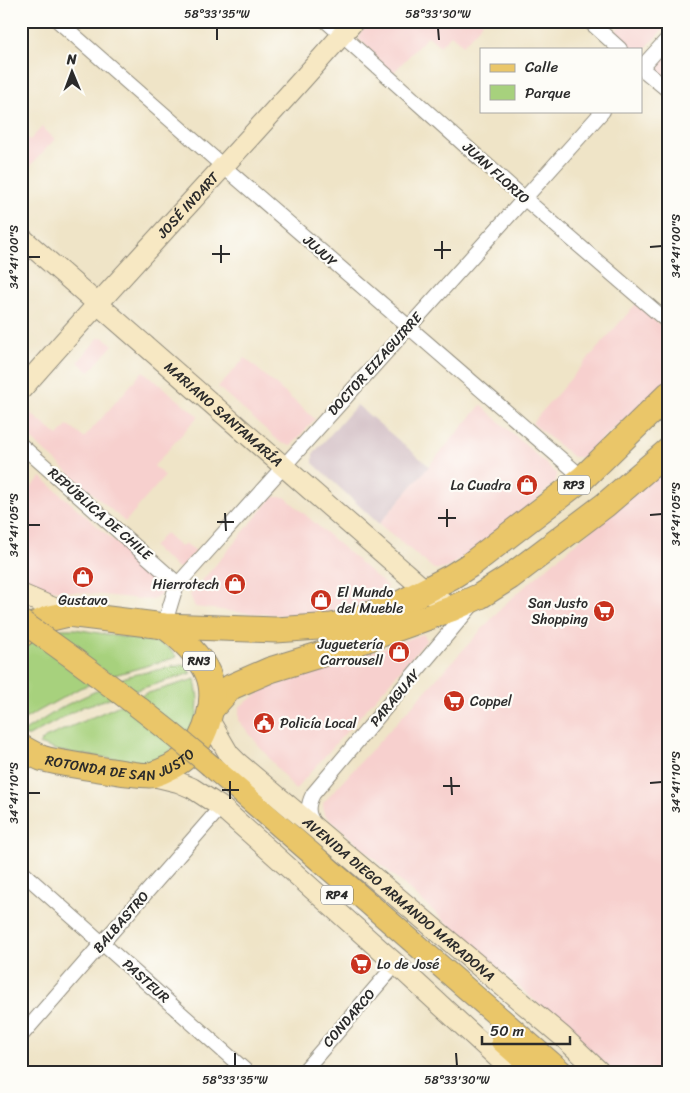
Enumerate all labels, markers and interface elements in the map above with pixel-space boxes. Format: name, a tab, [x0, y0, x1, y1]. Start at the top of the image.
text: 58°33'35"W	[184, 3, 250, 25]
text: 58°33'30"W	[405, 3, 472, 25]
text: N	[66, 47, 77, 72]
north arrow	[48, 48, 98, 98]
legend	[480, 48, 642, 112]
text: Calle	[525, 54, 558, 80]
text: Parque	[525, 80, 570, 106]
street label: JUAN FLORIO	[456, 135, 536, 210]
street label: JOSÉ INDART	[150, 165, 226, 245]
text: 34°41'00"S	[665, 214, 687, 278]
text: 34°41'00"S	[3, 225, 25, 289]
street label: JUJUY	[296, 228, 343, 273]
street label: DOCTOR EIZAGUIRRE	[321, 305, 430, 422]
street label: MARIANO SANTAMARÍA	[158, 355, 289, 473]
street label: REPÚBLICA DE CHILE	[42, 461, 159, 568]
place label: La Cuadra	[450, 473, 511, 498]
shop icon: La Cuadra	[515, 473, 539, 497]
road number: RP3	[558, 476, 590, 494]
text: 34°41'05"S	[665, 482, 687, 546]
text: 34°41'05"S	[3, 493, 25, 557]
shop icon: Gustavo	[71, 565, 95, 589]
place label: Hierrotech	[152, 572, 219, 597]
shop icon: Hierrotech	[223, 572, 247, 596]
place label: El Mundo del Mueble	[337, 580, 404, 621]
place label: Gustavo	[58, 588, 108, 613]
shop icon: El Mundo del Mueble	[309, 588, 333, 612]
place label: San Justo Shopping	[528, 591, 588, 632]
supermarket icon: San Justo Shopping	[592, 599, 616, 623]
place label: Juguetería Carrousell	[317, 632, 384, 673]
shop icon: Juguetería Carrousell	[387, 640, 411, 664]
road number: RN3	[183, 651, 215, 670]
street label: PARAGUAY	[363, 663, 427, 732]
supermarket icon: Coppel	[442, 689, 466, 713]
place label: Coppel	[470, 689, 513, 714]
public building icon: Policía Local	[252, 711, 276, 735]
place label: Policía Local	[280, 711, 358, 736]
street label: ROTONDA DE SAN JUSTO	[43, 742, 201, 788]
text: 34°41'10"S	[665, 751, 687, 813]
text: 34°41'10"S	[3, 762, 25, 824]
street label: AVENIDA DIEGO ARMANDO MARADONA	[296, 809, 501, 988]
street label: BALBASTRO	[87, 885, 155, 959]
road number: RP4	[321, 886, 353, 904]
supermarket icon: Lo de José	[349, 952, 373, 976]
place label: Lo de José	[377, 952, 440, 977]
street label: PASTEUR	[116, 953, 176, 1010]
street label: CONDARCO	[316, 983, 382, 1053]
scale bar	[482, 1013, 570, 1045]
text: 50 m	[490, 1018, 525, 1044]
text: 58°33'35"W	[202, 1069, 268, 1091]
text: 58°33'30"W	[424, 1069, 491, 1091]

